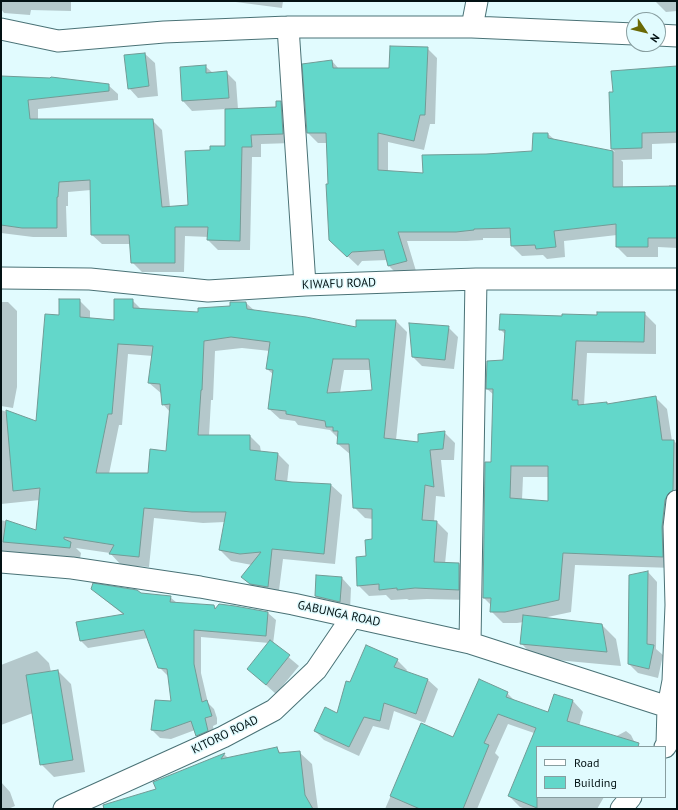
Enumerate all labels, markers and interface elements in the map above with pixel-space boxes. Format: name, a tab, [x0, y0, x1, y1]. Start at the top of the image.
north arrow	[626, 12, 666, 52]
text: N	[647, 31, 663, 45]
street label: KIWAFU ROAD	[302, 276, 376, 292]
street label: GABUNGA ROAD	[296, 598, 382, 630]
street label: KITORO ROAD	[189, 713, 261, 757]
legend	[536, 746, 666, 798]
text: Road	[574, 755, 599, 770]
text: Building	[574, 775, 617, 790]

